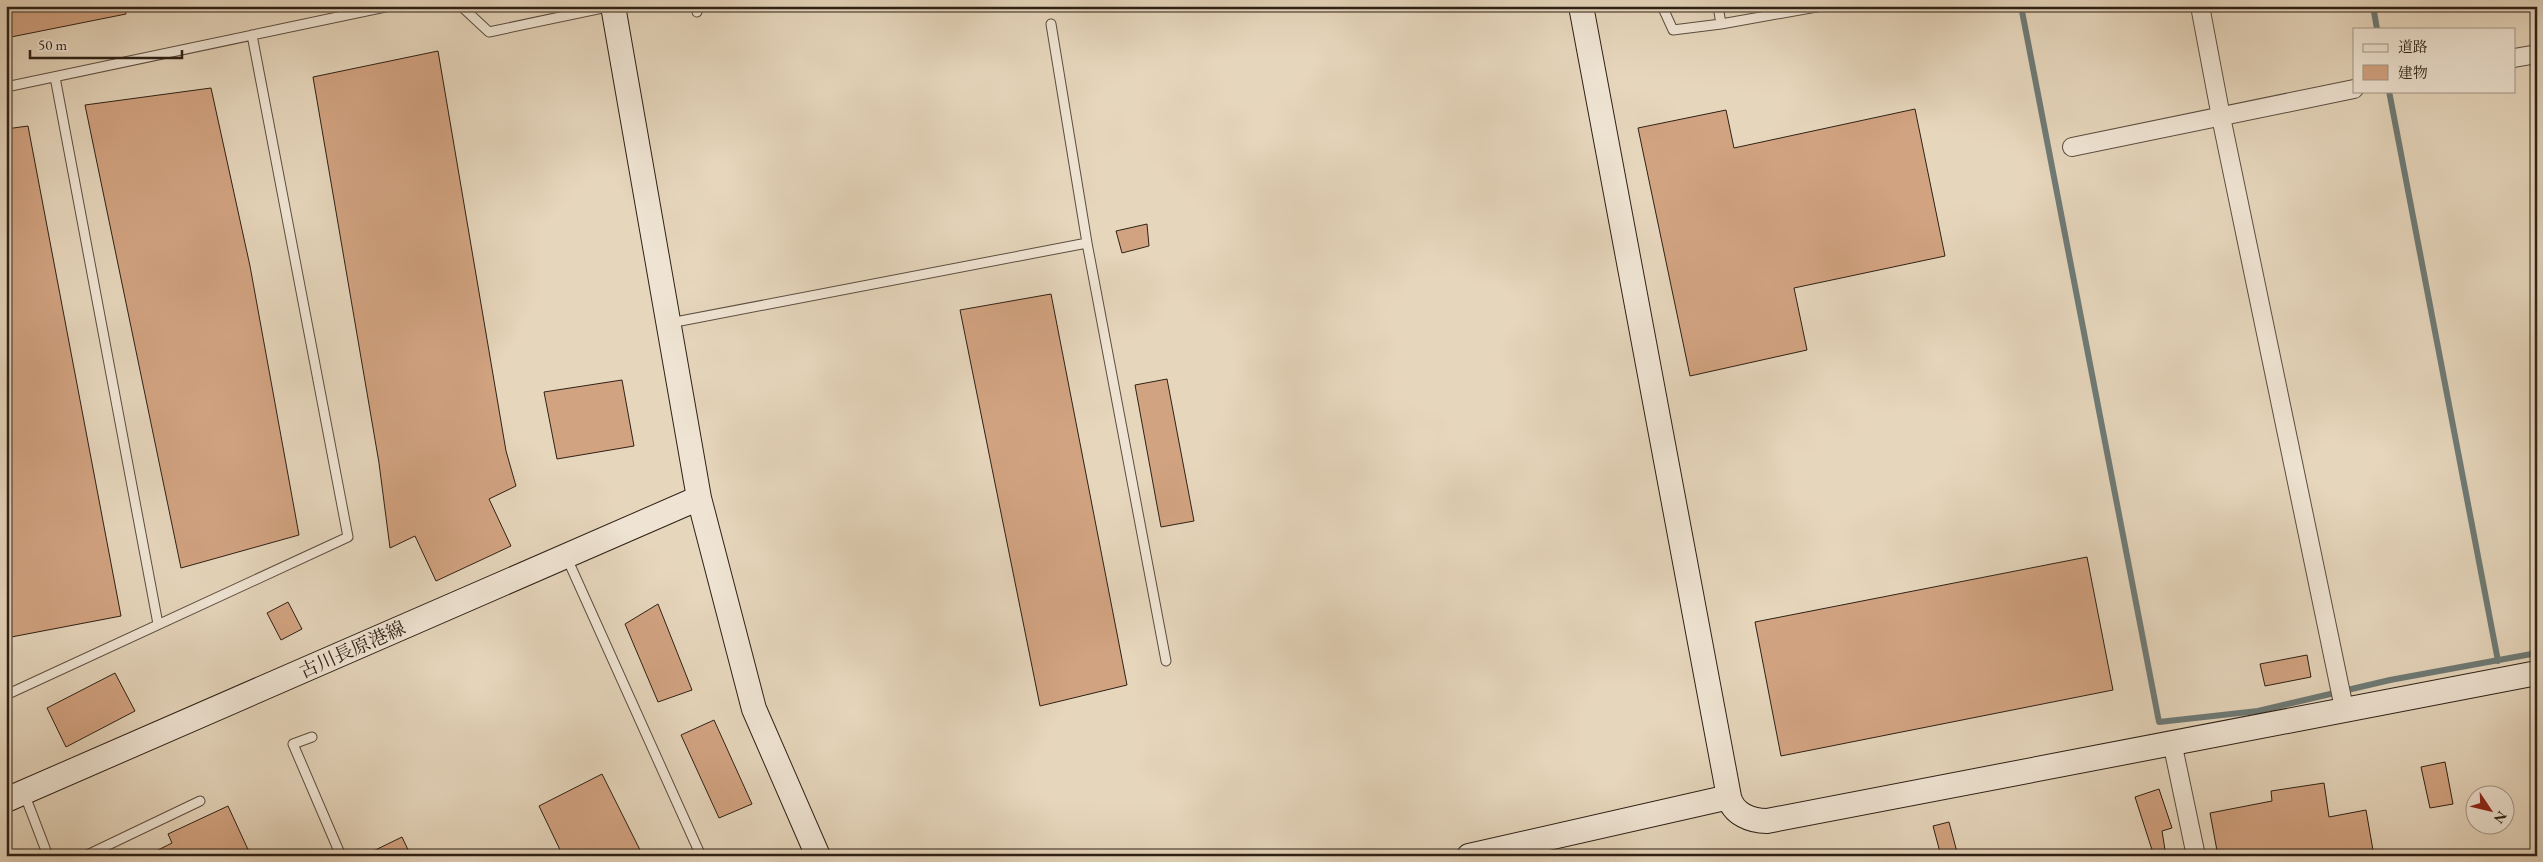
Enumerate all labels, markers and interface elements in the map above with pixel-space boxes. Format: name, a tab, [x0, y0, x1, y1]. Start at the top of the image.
scale bar	[30, 28, 182, 60]
legend	[2353, 28, 2516, 92]
text: 50 m	[38, 35, 67, 54]
text: 道路	[2398, 37, 2428, 56]
text: 建物	[2398, 63, 2428, 82]
street label: 古川長原港線	[295, 615, 409, 684]
north arrow	[2466, 784, 2516, 834]
text: N	[2490, 808, 2511, 828]

